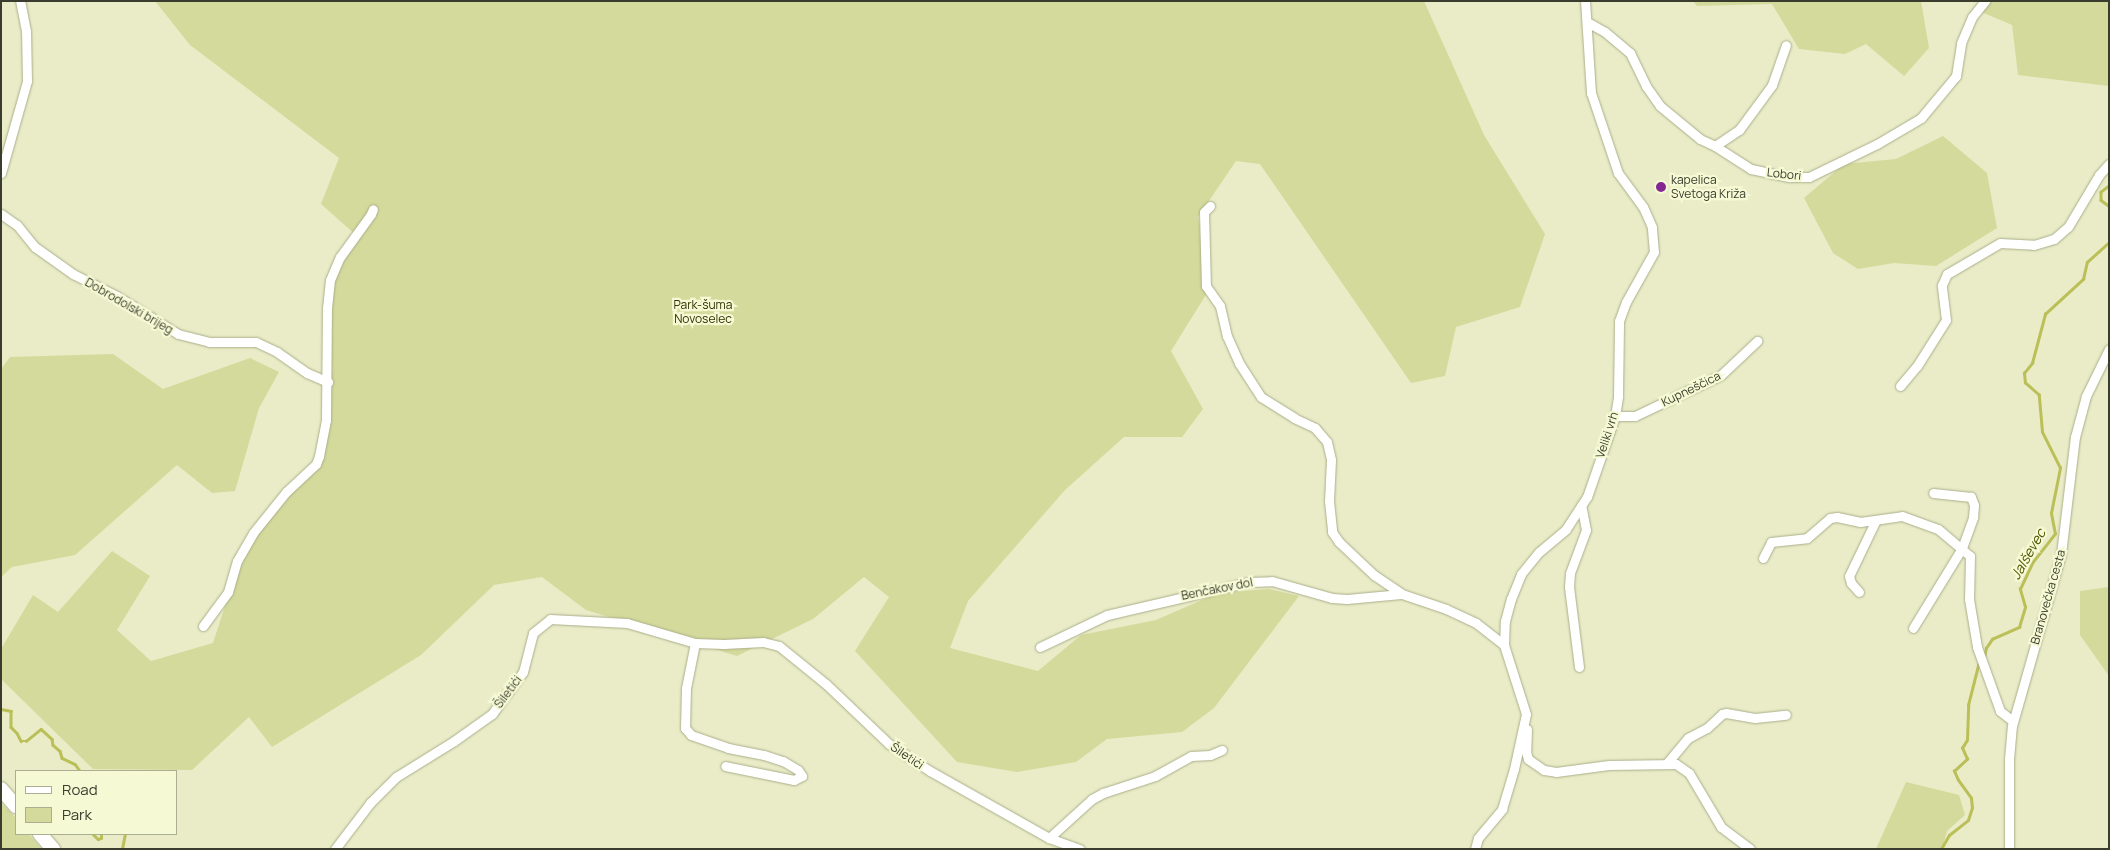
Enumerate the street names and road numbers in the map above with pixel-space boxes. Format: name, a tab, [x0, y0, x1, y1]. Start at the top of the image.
street label: Lobori	[1766, 165, 1802, 183]
street label: Dobrodolski brijeg	[82, 275, 176, 337]
street label: Kupneščica	[1659, 369, 1723, 409]
street label: Veliki vrh	[1593, 410, 1621, 460]
street label: Branovečka cesta	[2028, 548, 2068, 646]
street label: Benčakov dol	[1180, 575, 1254, 603]
street label: Šiletići	[491, 673, 525, 711]
street label: Šiletići	[888, 740, 926, 772]

